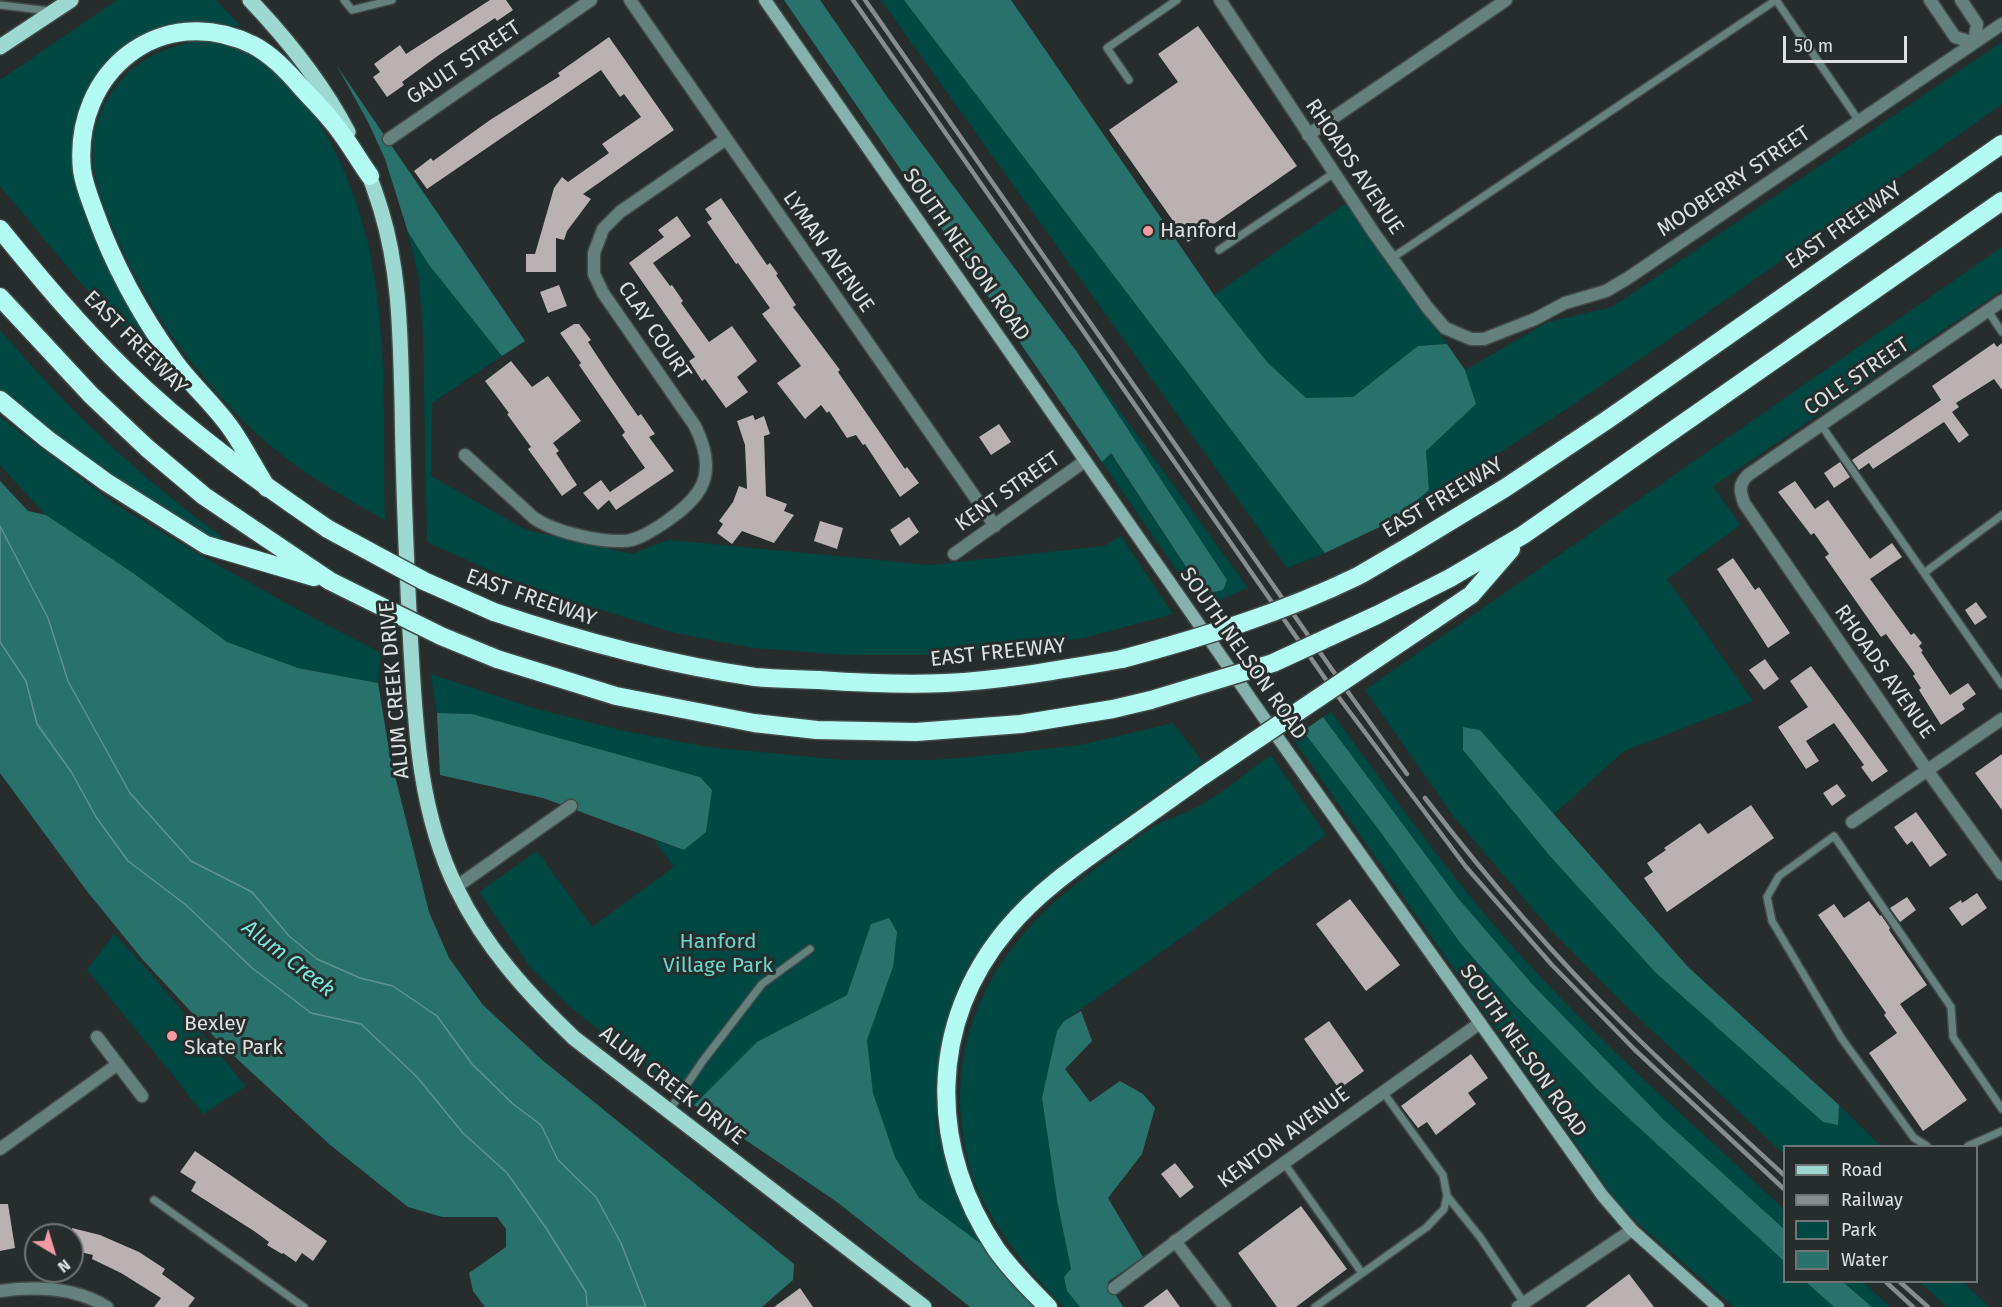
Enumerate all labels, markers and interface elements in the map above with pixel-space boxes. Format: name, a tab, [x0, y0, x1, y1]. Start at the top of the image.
street label: GAULT STREET	[402, 16, 526, 110]
scale bar	[1786, 24, 1910, 62]
text: 50 m	[1794, 35, 1833, 57]
street label: RHOADS AVENUE	[1299, 94, 1409, 240]
street label: MOOBERRY STREET	[1653, 121, 1815, 243]
street label: SOUTH NELSON ROAD	[897, 164, 1035, 346]
street label: EAST FREEWAY	[1781, 177, 1907, 275]
street label: LYMAN AVENUE	[777, 187, 879, 317]
place label: Hanford	[1160, 218, 1237, 244]
marker: Hanford	[1141, 224, 1155, 238]
street label: CLAY COURT	[612, 277, 696, 385]
street label: EAST FREEWAY	[78, 286, 192, 400]
street label: COLE STREET	[1800, 333, 1914, 421]
street label: KENT STREET	[951, 447, 1065, 537]
street label: EAST FREEWAY	[1378, 452, 1508, 544]
street label: SOUTH NELSON ROAD	[1174, 563, 1312, 745]
street label: EAST FREEWAY	[463, 564, 599, 632]
street label: ALUM CREEK DRIVE	[375, 600, 415, 780]
street label: RHOADS AVENUE	[1828, 600, 1940, 744]
street label: EAST FREEWAY	[929, 633, 1067, 673]
water label: Alum Creek	[237, 915, 339, 1003]
park label: Hanford Village Park	[663, 929, 773, 979]
street label: SOUTH NELSON ROAD	[1454, 960, 1592, 1142]
place label: Bexley Skate Park	[184, 1011, 283, 1061]
street label: ALUM CREEK DRIVE	[594, 1021, 750, 1151]
marker: Bexley Skate Park	[165, 1029, 179, 1043]
street label: KENTON AVENUE	[1213, 1082, 1355, 1194]
legend	[1783, 1145, 1978, 1283]
text: Road	[1841, 1159, 1883, 1181]
text: Railway	[1841, 1189, 1903, 1211]
text: Park	[1841, 1219, 1876, 1241]
north arrow	[24, 1223, 84, 1283]
text: Water	[1841, 1249, 1888, 1271]
text: N	[54, 1255, 74, 1277]

